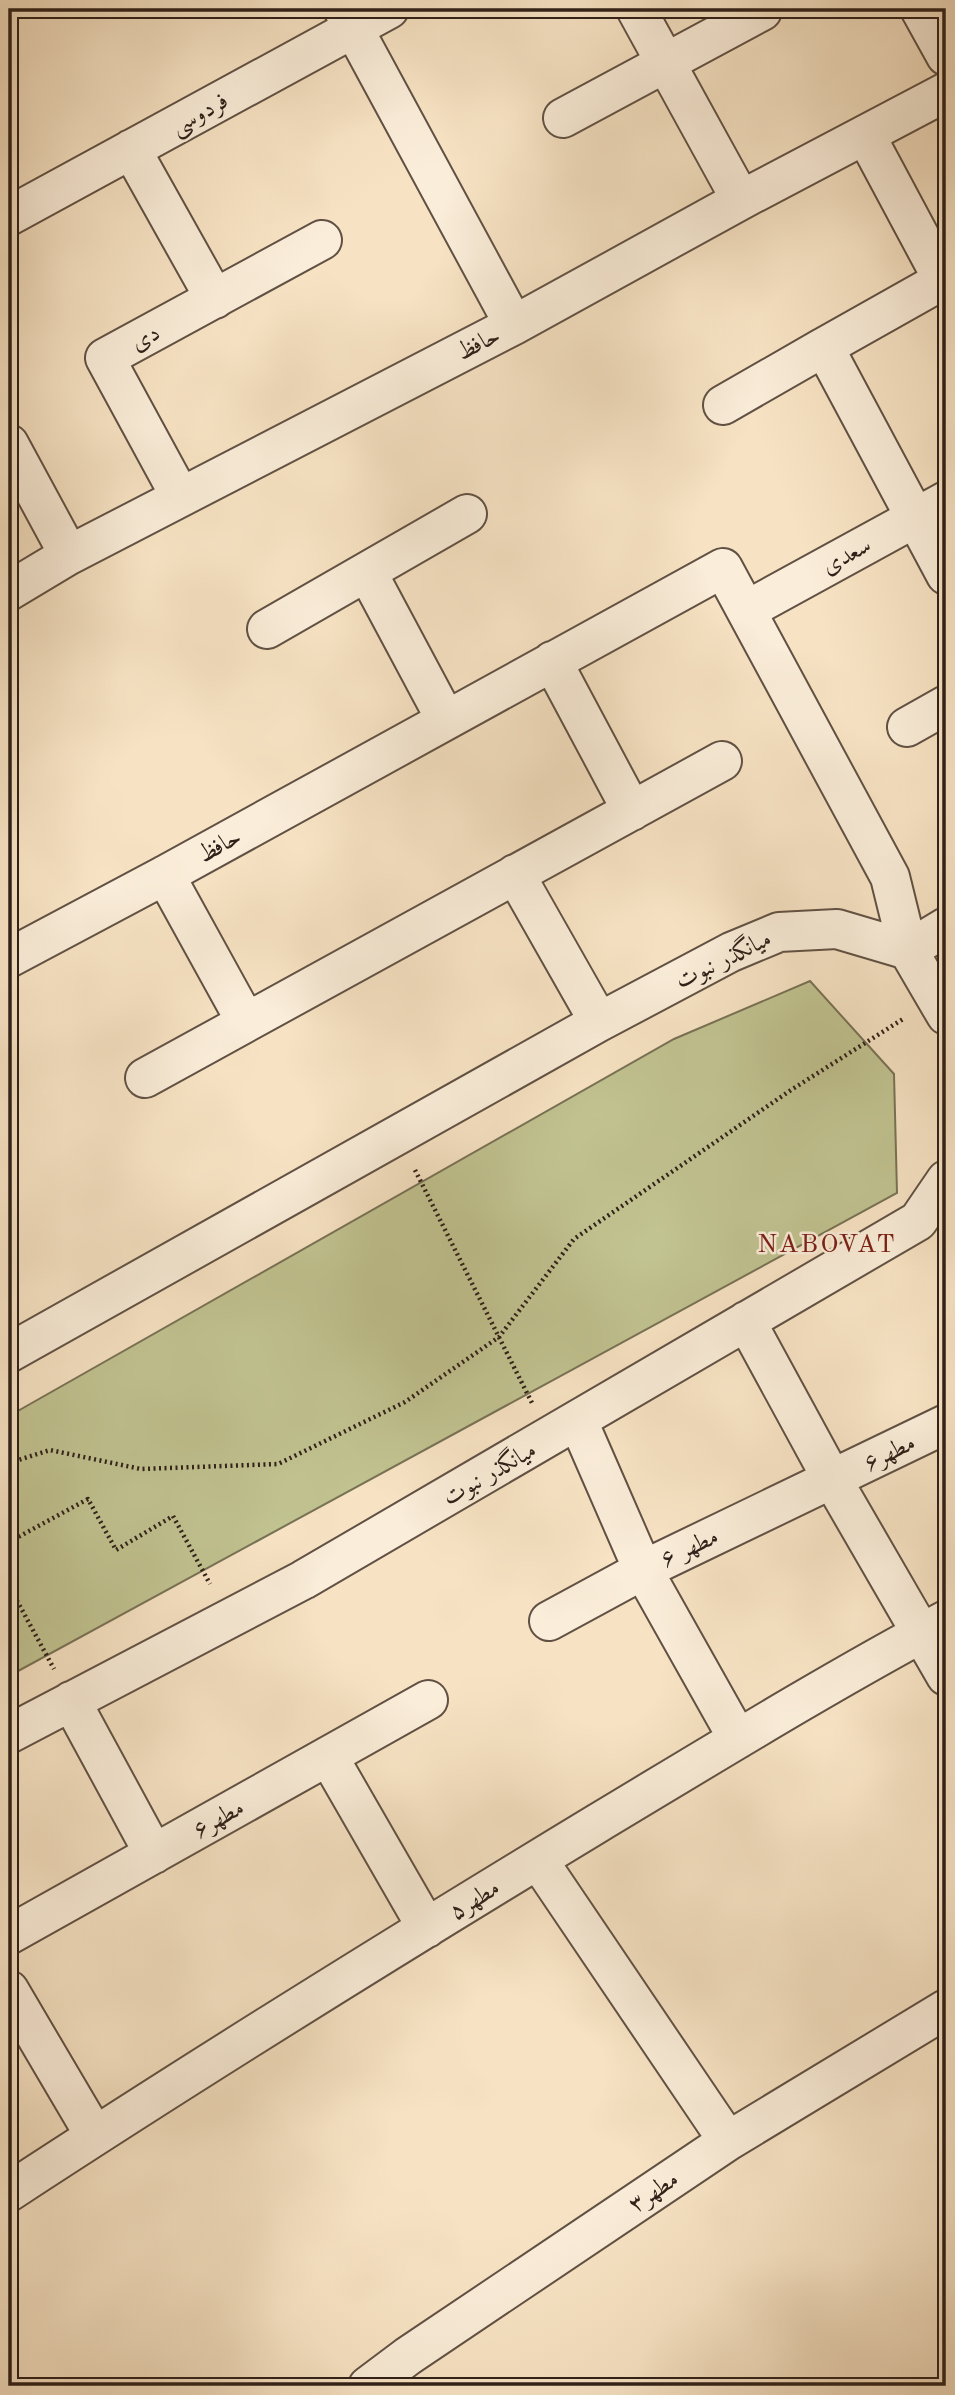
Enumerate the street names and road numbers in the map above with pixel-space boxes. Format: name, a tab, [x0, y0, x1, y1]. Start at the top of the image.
street label: فردوسی	[167, 89, 234, 143]
street label: دی	[127, 321, 164, 356]
street label: حافظ	[453, 323, 504, 366]
street label: سعدی	[818, 534, 876, 580]
street label: حافظ	[194, 824, 246, 868]
street label: میانگذر نبوت	[670, 923, 776, 995]
street label: مطهر۶	[860, 1431, 920, 1477]
street label: میانگذر نبوت	[437, 1434, 541, 1512]
street label: مطهر ۶	[657, 1525, 723, 1573]
street label: مطهر۶	[189, 1796, 249, 1844]
street label: مطهر۵	[446, 1876, 505, 1926]
street label: مطهر۳	[625, 2168, 684, 2219]

